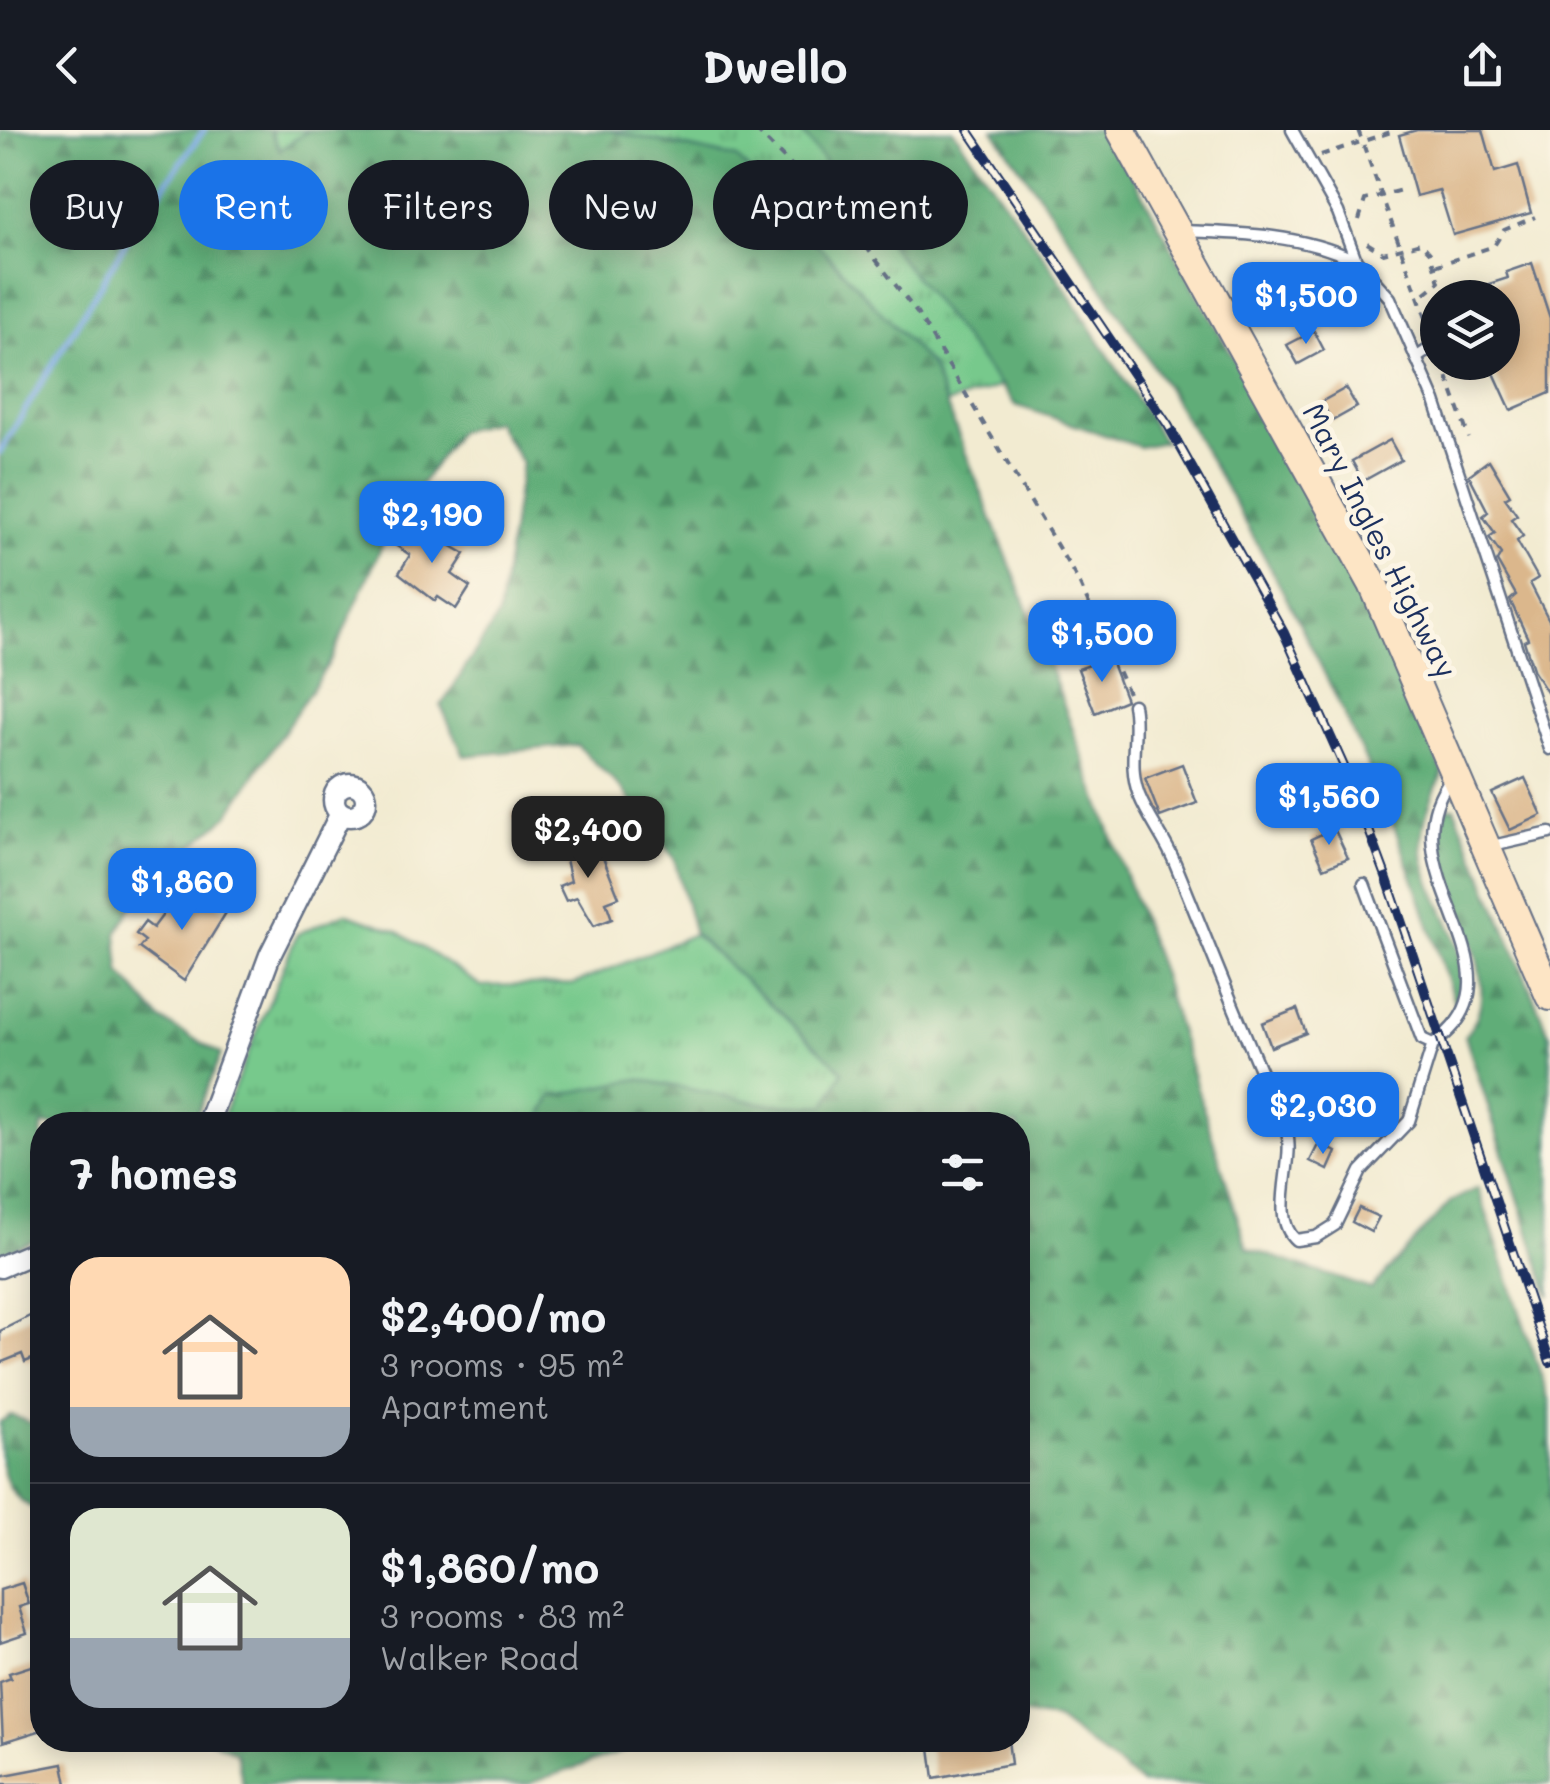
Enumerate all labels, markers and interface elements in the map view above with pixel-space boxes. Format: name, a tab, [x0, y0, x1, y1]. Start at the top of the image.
text: Dwello	[702, 36, 848, 94]
icon: back	[40, 38, 95, 93]
icon: share	[1455, 38, 1510, 93]
chip: Buy	[30, 160, 159, 250]
chip: Rent	[179, 160, 328, 250]
chip: Filters	[348, 160, 529, 250]
chip: New	[549, 160, 693, 250]
chip: Apartment	[713, 160, 968, 250]
pin: $1,500	[1225, 262, 1387, 347]
text: $1,500	[1254, 273, 1358, 315]
map controls	[1420, 280, 1520, 380]
button: layers	[1420, 280, 1520, 380]
street label: Mary Ingles Highway	[1294, 396, 1468, 684]
pin: $2,190	[351, 481, 513, 566]
text: $2,190	[381, 492, 483, 534]
pin: $1,500	[1021, 600, 1183, 685]
text: $1,500	[1050, 611, 1154, 653]
pin: $1,560	[1248, 763, 1410, 848]
text: $1,560	[1278, 774, 1380, 816]
pin: $2,400	[507, 796, 669, 881]
text: $2,400	[534, 807, 642, 849]
pin: $1,860	[101, 848, 263, 933]
text: $1,860	[130, 859, 234, 901]
pin: $2,030	[1242, 1072, 1404, 1157]
text: $2,030	[1269, 1083, 1377, 1125]
text: 7 homes	[70, 1145, 238, 1200]
icon: filters	[935, 1145, 990, 1200]
text: $2,400/mo	[380, 1288, 606, 1343]
icon: home	[150, 1297, 270, 1417]
text: 3 rooms · 95 m²	[380, 1343, 624, 1385]
text: Apartment	[380, 1385, 549, 1427]
text: $1,860/mo	[380, 1539, 599, 1594]
icon: home	[150, 1548, 270, 1668]
text: 3 rooms · 83 m²	[380, 1594, 624, 1636]
text: Walker Road	[380, 1636, 579, 1678]

